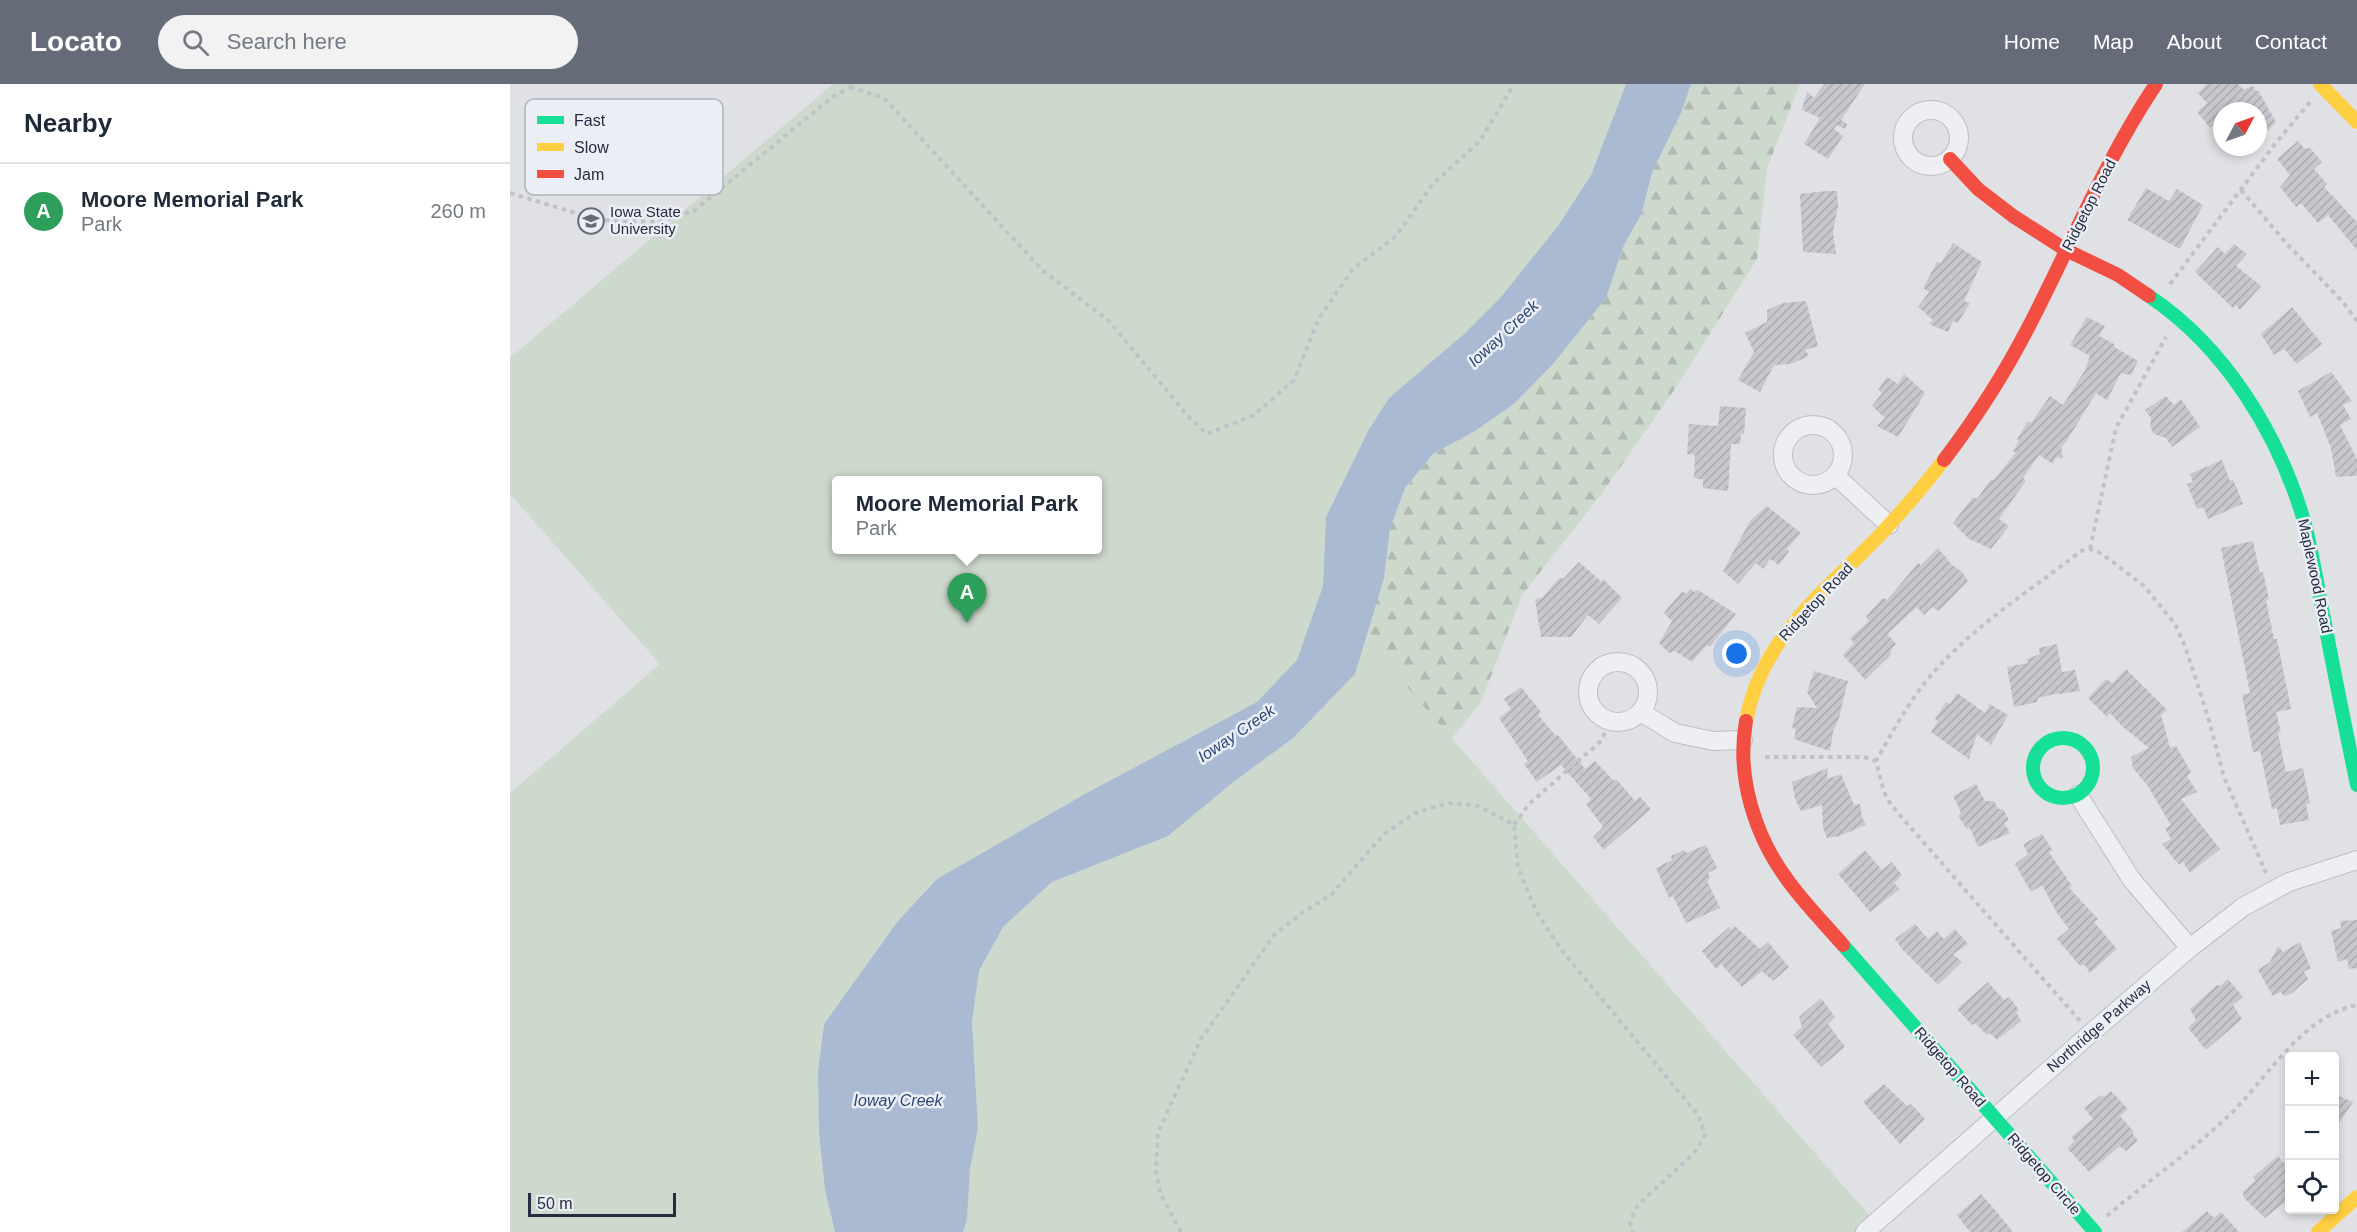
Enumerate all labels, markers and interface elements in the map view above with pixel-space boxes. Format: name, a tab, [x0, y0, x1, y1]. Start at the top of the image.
search box	[158, 15, 578, 69]
text: Locato	[30, 26, 122, 57]
icon: search	[179, 26, 212, 59]
text: Search here	[227, 29, 347, 54]
text: Home	[2004, 30, 2060, 53]
text: Map	[2093, 30, 2134, 53]
text: About	[2167, 30, 2222, 53]
text: Contact	[2255, 30, 2327, 53]
legend	[525, 99, 723, 195]
north arrow	[2213, 102, 2267, 156]
text: Nearby	[24, 108, 112, 138]
text: Fast	[574, 112, 606, 129]
text: Slow	[574, 139, 609, 156]
street label: Ridgetop Road	[2058, 156, 2119, 253]
text: Jam	[574, 166, 604, 183]
text: Moore Memorial Park	[81, 187, 304, 212]
text: A	[36, 200, 51, 222]
text: 260 m	[430, 200, 486, 222]
place label: Iowa State University	[610, 203, 681, 237]
school or university icon: Iowa State University	[576, 206, 606, 236]
text: Park	[81, 213, 122, 235]
water label: Ioway Creek	[1465, 296, 1542, 370]
popup	[832, 476, 1102, 554]
text: Moore Memorial Park	[856, 491, 1078, 516]
text: Park	[856, 517, 897, 539]
street label: Maplewood Road	[2295, 517, 2336, 635]
street label: Ridgetop Road	[1775, 559, 1856, 644]
pin: A	[948, 574, 986, 623]
your location	[1722, 639, 1751, 668]
water label: Ioway Creek	[1195, 701, 1279, 765]
street label: Northridge Parkway	[2043, 976, 2154, 1075]
street label: Ridgetop Road	[1911, 1023, 1990, 1110]
map controls	[2285, 1052, 2339, 1214]
button: +	[2285, 1052, 2339, 1106]
water label: Ioway Creek	[854, 1092, 943, 1109]
button: −	[2285, 1106, 2339, 1160]
street label: Ridgetop Circle	[2004, 1129, 2084, 1218]
button: locate	[2285, 1160, 2339, 1214]
scale bar	[528, 1190, 676, 1218]
text: 50 m	[537, 1195, 573, 1212]

